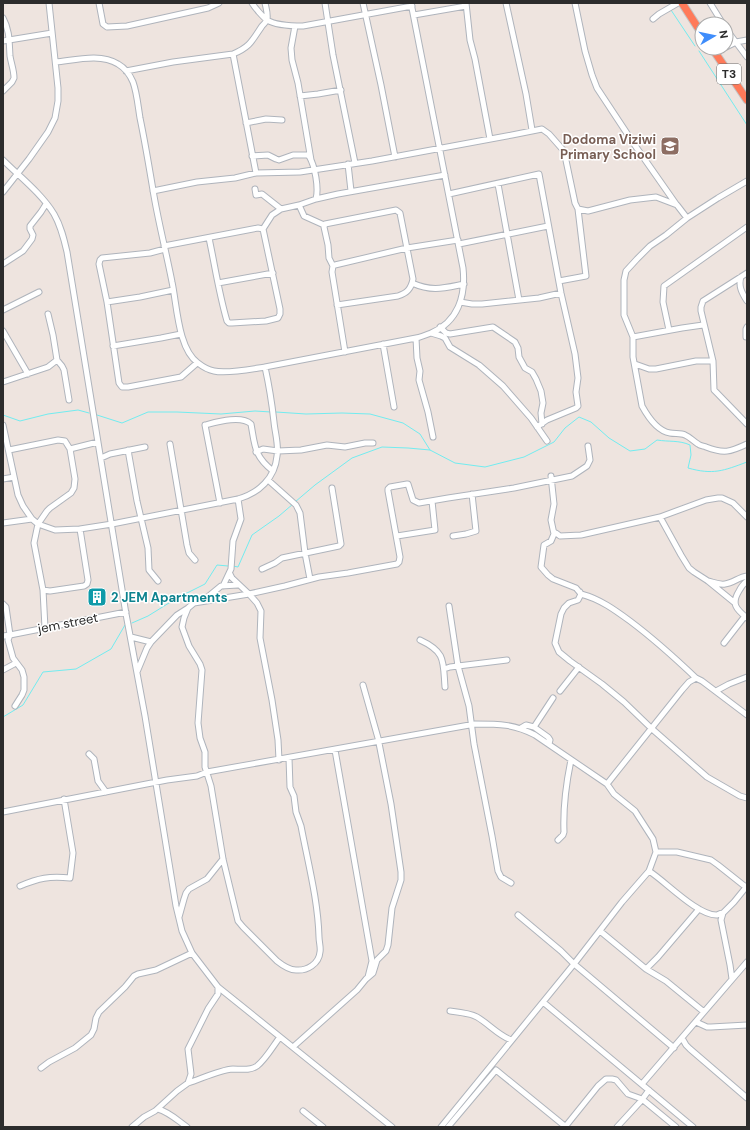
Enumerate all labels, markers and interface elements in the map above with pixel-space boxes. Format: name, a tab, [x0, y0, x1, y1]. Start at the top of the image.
north arrow	[694, 16, 734, 56]
text: N	[716, 29, 731, 39]
road number: T3	[717, 64, 741, 84]
place label: Dodoma Viziwi Primary School	[560, 131, 656, 163]
school or university icon: Dodoma Viziwi Primary School	[659, 135, 681, 157]
building icon: 2 JEM Apartments	[86, 586, 108, 608]
place label: 2 JEM Apartments	[111, 589, 228, 606]
street label: jem street	[35, 609, 100, 637]

